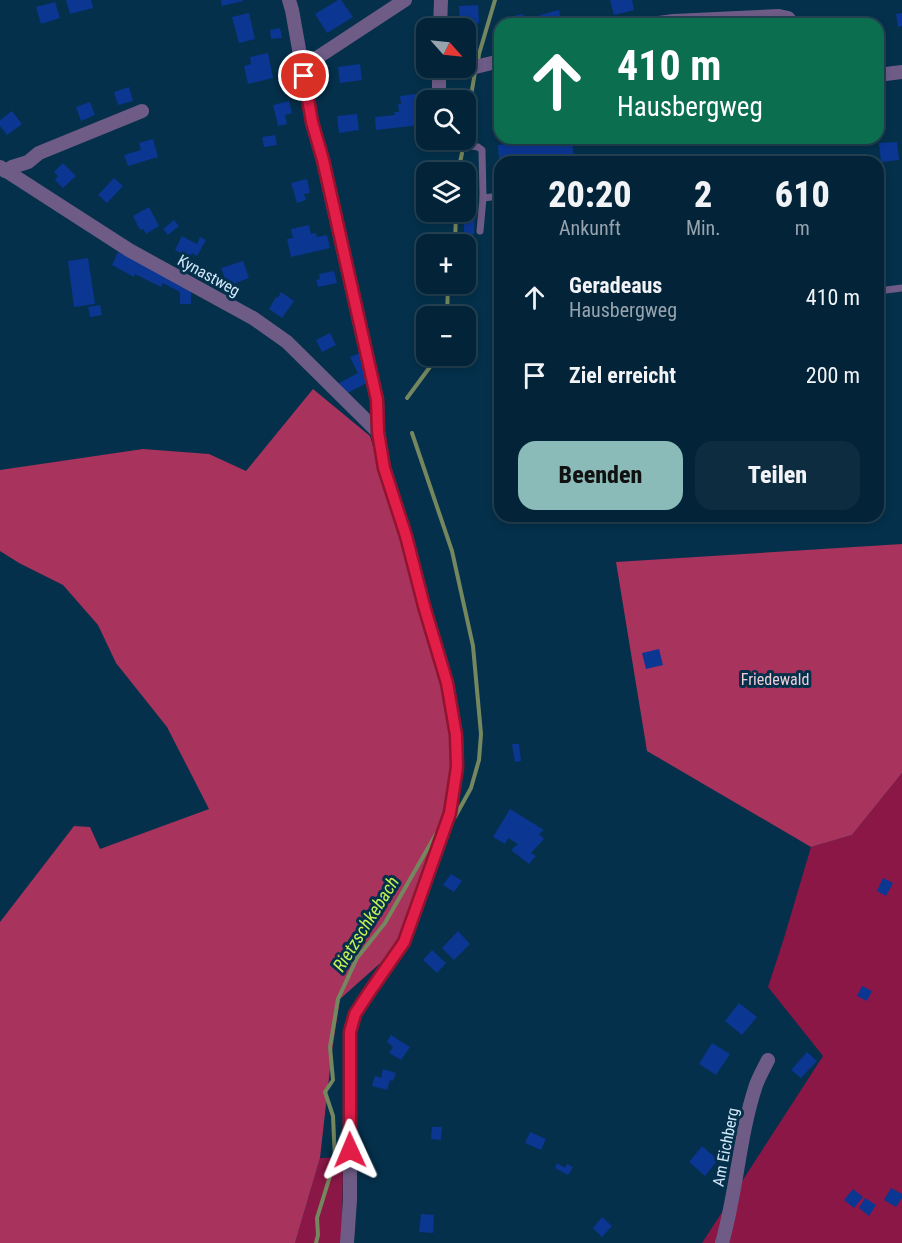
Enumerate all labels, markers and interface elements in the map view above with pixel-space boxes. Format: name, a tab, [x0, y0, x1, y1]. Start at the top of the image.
north arrow	[416, 18, 476, 78]
map controls	[416, 18, 476, 366]
text: 410 m	[617, 41, 722, 90]
icon: ahead	[518, 42, 596, 120]
pin	[278, 50, 329, 101]
icon: arrive	[287, 59, 320, 92]
button: search	[416, 90, 476, 150]
text: Hausbergweg	[617, 91, 763, 123]
button: layers	[416, 162, 476, 222]
text: 20:20	[548, 174, 632, 216]
text: 2	[694, 174, 712, 216]
text: 610	[775, 174, 830, 216]
text: Ankunft	[559, 216, 621, 240]
text: Min.	[686, 216, 721, 240]
text: m	[795, 216, 810, 240]
button: +	[416, 234, 476, 294]
street label: Kynastweg	[174, 251, 243, 300]
text: Geradeaus	[569, 273, 662, 298]
icon: ahead	[518, 281, 551, 314]
text: 410 m	[806, 285, 860, 310]
text: Hausbergweg	[569, 298, 677, 322]
button: −	[416, 306, 476, 366]
icon: arrive	[518, 359, 551, 392]
text: Ziel erreicht	[569, 363, 676, 388]
text: 200 m	[806, 363, 860, 388]
button: Beenden	[518, 441, 683, 510]
button: Teilen	[695, 441, 860, 510]
park label: Friedewald	[741, 670, 809, 689]
water label: Rietzschkebach	[328, 872, 403, 975]
street label: Am Eichberg	[709, 1106, 742, 1188]
position arrow	[318, 1118, 382, 1182]

